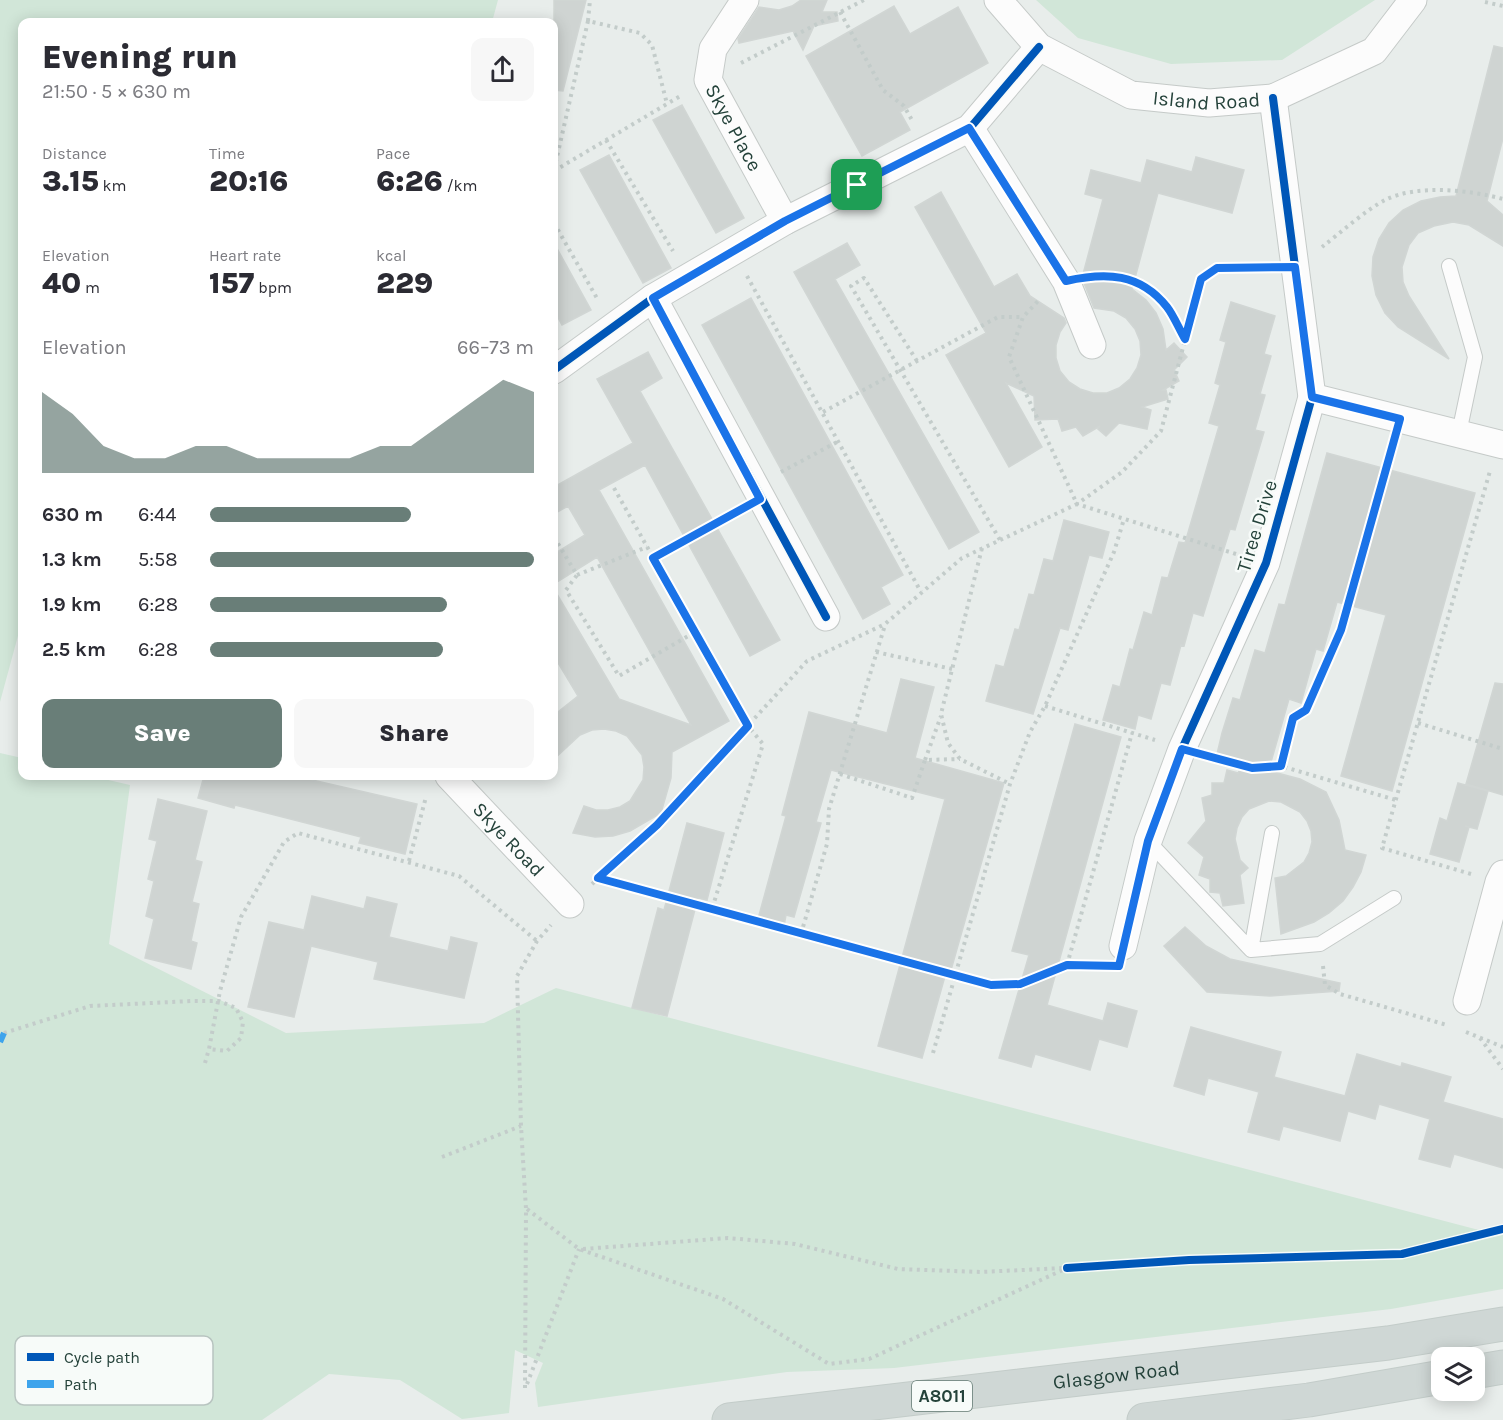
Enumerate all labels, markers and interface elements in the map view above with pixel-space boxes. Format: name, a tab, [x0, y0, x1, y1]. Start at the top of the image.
text: Evening run	[42, 38, 238, 76]
button: share	[471, 38, 534, 101]
text: 21:50 · 5 × 630 m	[42, 80, 191, 103]
street label: Skye Place	[701, 80, 767, 175]
street label: Island Road	[1152, 86, 1261, 114]
text: Distance	[42, 144, 107, 163]
text: Time	[209, 144, 245, 163]
text: Pace	[376, 144, 410, 163]
pin	[831, 159, 882, 210]
text: 3.15	[42, 163, 99, 199]
text: 20:16	[209, 163, 288, 199]
text: 6:26	[376, 163, 443, 199]
icon: arrive	[840, 168, 873, 201]
text: km	[99, 176, 127, 195]
text: /km	[443, 176, 478, 195]
text: Elevation	[42, 246, 110, 265]
text: Heart rate	[209, 246, 281, 265]
text: kcal	[376, 246, 407, 265]
text: 40	[42, 265, 81, 301]
text: 157	[209, 265, 254, 301]
text: 229	[376, 265, 433, 301]
text: m	[81, 278, 100, 297]
text: bpm	[254, 278, 292, 297]
text: Elevation	[42, 336, 127, 359]
text: 66–73 m	[457, 336, 534, 359]
street label: Tiree Drive	[1232, 477, 1282, 575]
text: 630 m	[42, 503, 103, 526]
text: 6:44	[138, 503, 176, 526]
text: 1.3 km	[42, 548, 102, 571]
text: 5:58	[138, 548, 177, 571]
text: 1.9 km	[42, 593, 102, 616]
text: 6:28	[138, 593, 178, 616]
text: 2.5 km	[42, 638, 106, 661]
text: 6:28	[138, 638, 178, 661]
button: Save	[42, 699, 282, 768]
button: Share	[294, 699, 534, 768]
street label: Skye Road	[468, 797, 549, 881]
legend	[15, 1336, 213, 1405]
map controls	[1431, 1347, 1485, 1401]
button: layers	[1431, 1347, 1485, 1401]
text: Cycle path	[64, 1348, 140, 1367]
street label: Glasgow Road	[1052, 1356, 1181, 1394]
text: Path	[64, 1375, 97, 1394]
road number: A8011	[912, 1381, 972, 1411]

